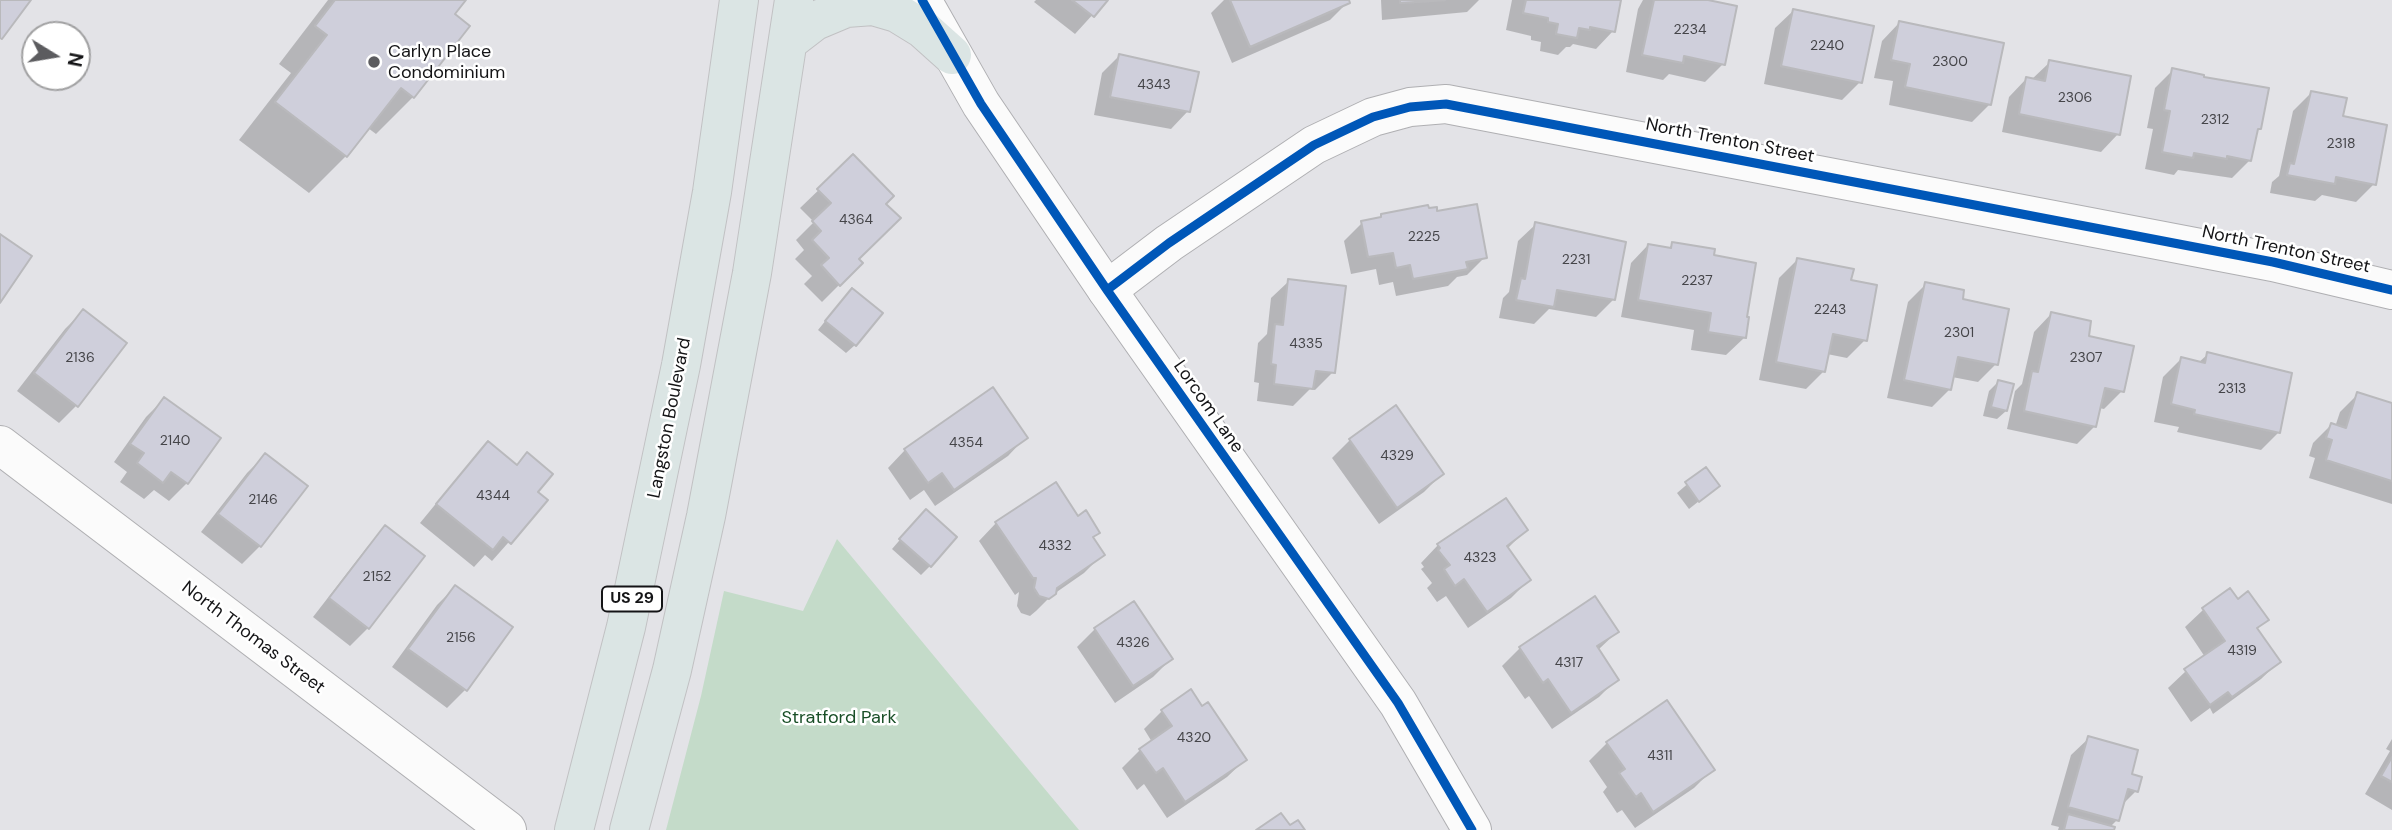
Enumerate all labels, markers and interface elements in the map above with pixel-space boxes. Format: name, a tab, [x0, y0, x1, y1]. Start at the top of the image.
north arrow	[21, 21, 91, 91]
house number: 2234	[1674, 22, 1706, 38]
house number: 2240	[1810, 38, 1844, 54]
place label: Carlyn Place Condominium	[388, 41, 505, 84]
text: N	[62, 51, 89, 69]
marker: Carlyn Place Condominium	[366, 54, 382, 70]
house number: 2300	[1932, 54, 1968, 70]
house number: 4343	[1137, 77, 1171, 93]
house number: 2306	[2058, 90, 2092, 106]
house number: 2312	[2201, 112, 2229, 128]
street label: North Trenton Street	[1644, 114, 1816, 168]
house number: 2318	[2327, 136, 2355, 152]
house number: 4364	[839, 212, 873, 228]
street label: North Trenton Street	[2200, 222, 2372, 278]
house number: 2225	[1408, 229, 1440, 245]
house number: 2231	[1562, 252, 1590, 268]
house number: 2237	[1681, 273, 1713, 289]
house number: 2243	[1814, 302, 1846, 318]
house number: 2301	[1944, 325, 1974, 341]
street label: Langston Boulevard	[644, 336, 696, 500]
house number: 4335	[1289, 336, 1323, 352]
house number: 2136	[65, 350, 95, 366]
house number: 2307	[2069, 350, 2103, 366]
street label: Lorcom Lane	[1168, 357, 1248, 457]
house number: 2313	[2218, 381, 2246, 397]
house number: 2140	[160, 433, 190, 449]
house number: 4354	[949, 435, 983, 451]
house number: 4329	[1380, 448, 1414, 464]
house number: 4344	[476, 488, 510, 504]
house number: 2146	[248, 492, 278, 508]
house number: 4332	[1038, 538, 1072, 554]
house number: 4323	[1463, 550, 1497, 566]
house number: 2152	[363, 569, 391, 585]
street label: North Thomas Street	[177, 577, 329, 699]
road number: US 29	[602, 586, 662, 612]
house number: 2156	[446, 630, 476, 646]
house number: 4326	[1116, 635, 1150, 651]
house number: 4319	[2227, 643, 2257, 659]
house number: 4317	[1555, 655, 1583, 671]
park label: Stratford Park	[781, 707, 897, 729]
house number: 4320	[1177, 730, 1211, 746]
house number: 4311	[1647, 748, 1673, 764]

